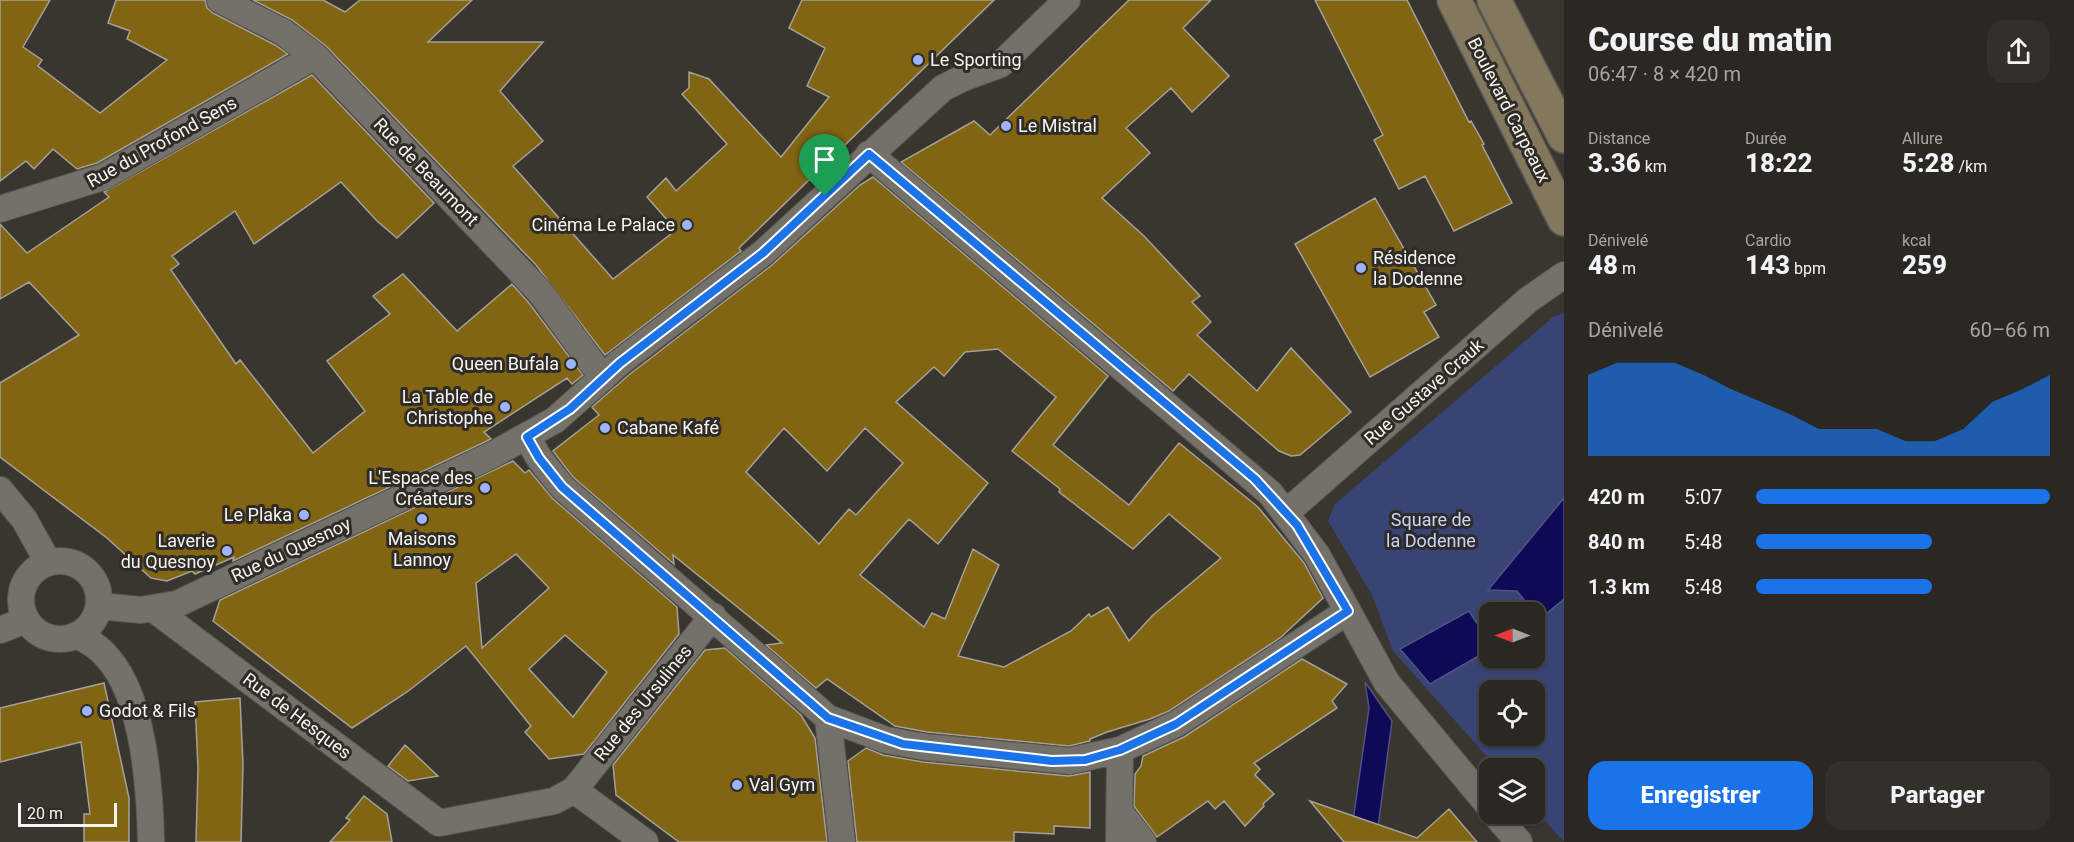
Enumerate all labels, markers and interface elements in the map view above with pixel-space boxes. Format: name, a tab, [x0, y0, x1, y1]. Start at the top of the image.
text: Course du matin	[1588, 20, 1832, 59]
button: share	[1987, 20, 2050, 83]
street label: Boulevard Carpeaux	[1464, 34, 1555, 186]
place label: Le Sporting	[930, 49, 1022, 70]
marker: Le Sporting	[911, 53, 925, 67]
text: 06:47 · 8 × 420 m	[1588, 62, 1741, 86]
street label: Rue du Profond Sens	[83, 92, 240, 191]
street label: Rue de Beaumont	[370, 113, 483, 230]
place label: Le Mistral	[1018, 115, 1097, 136]
marker: Le Mistral	[999, 119, 1013, 133]
text: Distance	[1588, 129, 1650, 148]
text: Durée	[1745, 129, 1787, 148]
text: Allure	[1902, 129, 1943, 148]
pin	[799, 134, 850, 196]
icon: arrive	[808, 143, 841, 176]
text: 3.36	[1588, 148, 1641, 178]
text: 18:22	[1745, 148, 1813, 178]
text: 5:28	[1902, 148, 1955, 178]
text: km	[1641, 157, 1667, 176]
text: /km	[1955, 157, 1987, 176]
place label: Cinéma Le Palace	[531, 214, 675, 235]
marker: Cinéma Le Palace	[680, 218, 694, 232]
text: Dénivelé	[1588, 231, 1648, 250]
text: Cardio	[1745, 231, 1791, 250]
text: kcal	[1902, 231, 1931, 250]
place label: Résidence la Dodenne	[1373, 247, 1463, 289]
text: 48	[1588, 250, 1618, 280]
text: 143	[1745, 250, 1790, 280]
text: 259	[1902, 250, 1947, 280]
text: m	[1618, 259, 1636, 278]
text: bpm	[1790, 259, 1826, 278]
marker: Résidence la Dodenne	[1354, 261, 1368, 275]
text: Dénivelé	[1588, 318, 1663, 342]
text: 60–66 m	[1969, 318, 2050, 342]
street label: Rue Gustave Crauk	[1360, 334, 1488, 449]
place label: Queen Bufala	[452, 353, 559, 374]
marker: Queen Bufala	[564, 357, 578, 371]
place label: La Table de Christophe	[402, 386, 493, 428]
marker: La Table de Christophe	[498, 400, 512, 414]
place label: Cabane Kafé	[617, 417, 719, 438]
marker: Cabane Kafé	[598, 421, 612, 435]
place label: L'Espace des Créateurs	[368, 467, 473, 509]
marker: L'Espace des Créateurs	[478, 481, 492, 495]
text: 420 m	[1588, 485, 1645, 509]
text: 5:07	[1684, 485, 1723, 509]
place label: Le Plaka	[224, 504, 292, 525]
marker: Le Plaka	[297, 508, 311, 522]
park label: Square de la Dodenne	[1386, 509, 1476, 551]
marker: Maisons Lannoy	[415, 512, 429, 526]
street label: Rue du Quesnoy	[228, 513, 354, 586]
place label: Maisons Lannoy	[388, 528, 456, 570]
place label: Laverie du Quesnoy	[121, 530, 215, 572]
text: 840 m	[1588, 530, 1645, 554]
text: 5:48	[1684, 530, 1723, 554]
marker: Laverie du Quesnoy	[220, 544, 234, 558]
text: 1.3 km	[1588, 575, 1650, 599]
text: 5:48	[1684, 575, 1723, 599]
north arrow	[1479, 602, 1545, 668]
map controls	[1479, 602, 1545, 824]
street label: Rue des Ursulines	[589, 641, 696, 765]
street label: Rue de Hesques	[239, 668, 355, 763]
button: locate	[1479, 680, 1545, 746]
place label: Godot & Fils	[99, 700, 196, 721]
marker: Godot & Fils	[80, 704, 94, 718]
button: layers	[1479, 758, 1545, 824]
button: Enregistrer	[1588, 761, 1813, 830]
button: Partager	[1825, 761, 2050, 830]
place label: Val Gym	[749, 774, 815, 795]
marker: Val Gym	[730, 778, 744, 792]
scale bar	[18, 800, 117, 828]
text: 20 m	[27, 804, 63, 823]

